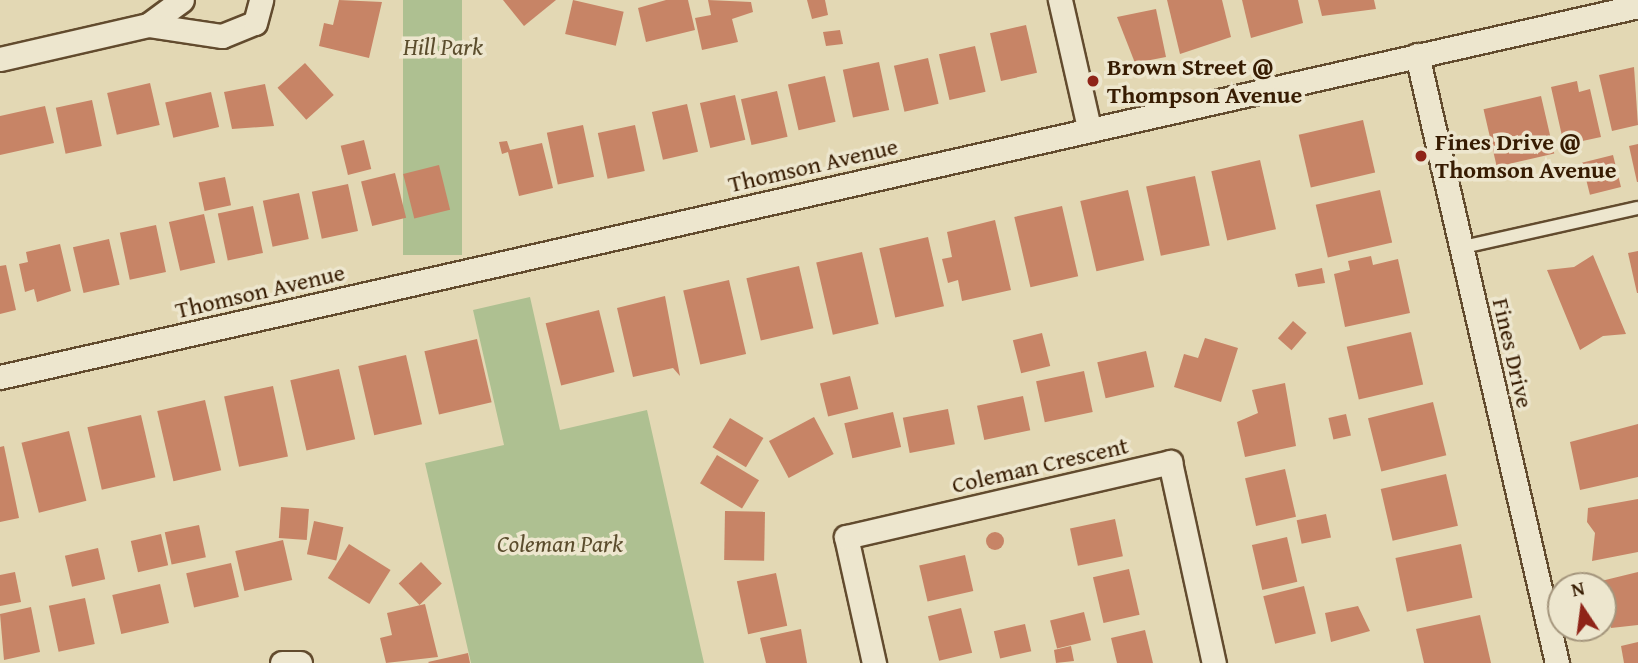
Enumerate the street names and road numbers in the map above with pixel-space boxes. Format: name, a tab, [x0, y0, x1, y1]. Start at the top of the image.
street label: Thomson Avenue	[725, 132, 901, 198]
street label: Thomson Avenue	[172, 258, 348, 324]
street label: Fines Drive	[1486, 295, 1540, 411]
street label: Coleman Crescent	[949, 431, 1131, 499]

